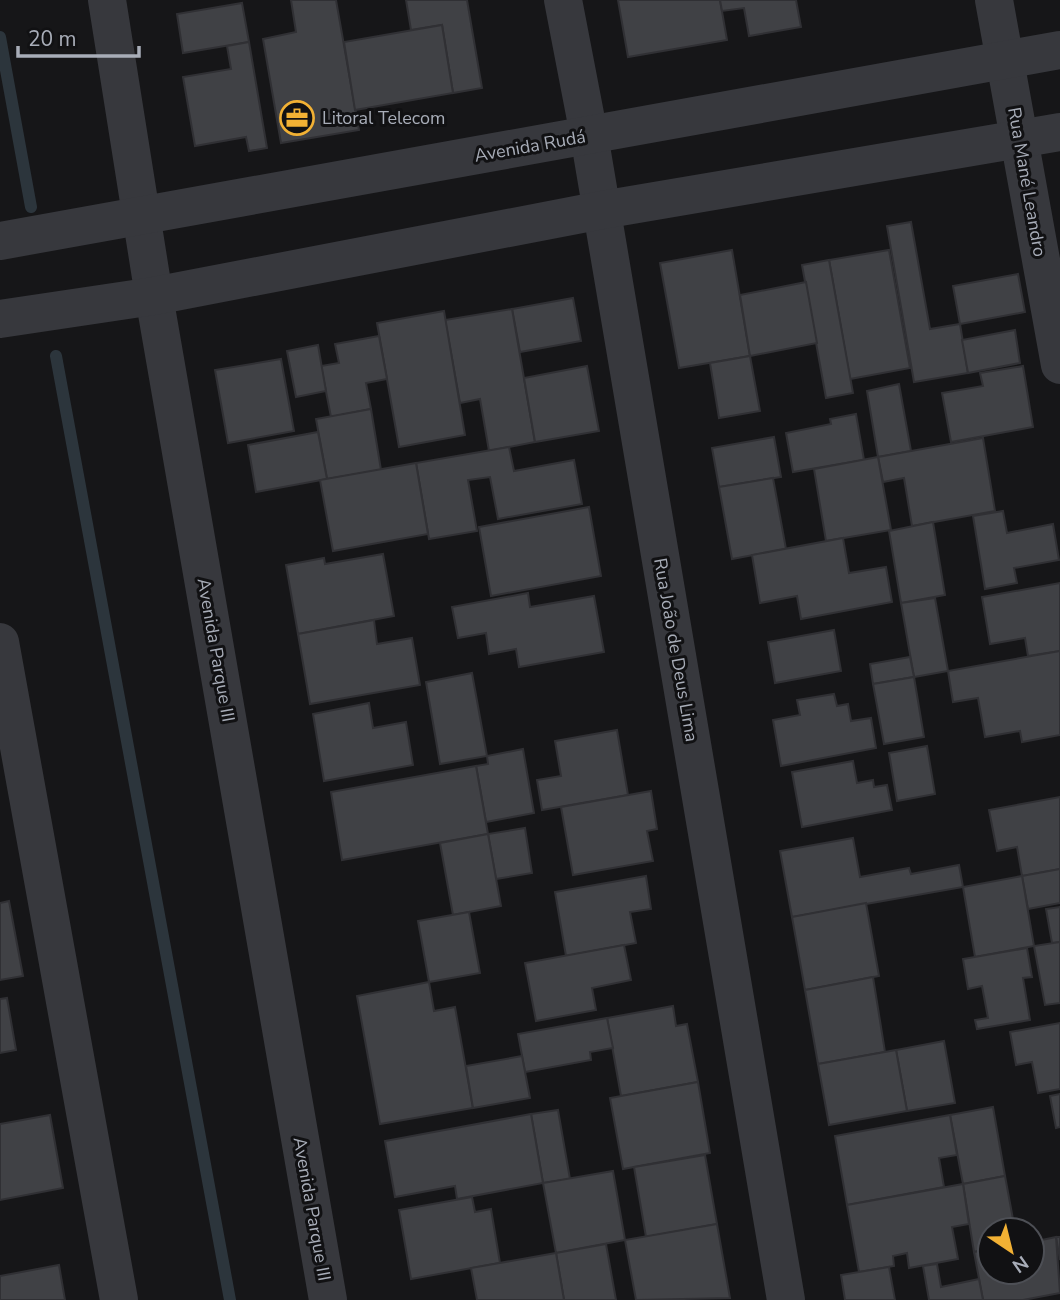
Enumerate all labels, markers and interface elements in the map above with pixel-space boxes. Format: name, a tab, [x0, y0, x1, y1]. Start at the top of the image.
scale bar	[18, 14, 138, 58]
text: 20 m	[28, 25, 77, 53]
office icon: Litoral Telecom	[278, 99, 316, 137]
street label: Rua Mané Leandro	[1002, 105, 1052, 259]
place label: Litoral Telecom	[322, 106, 445, 130]
street label: Avenida Rudá	[472, 124, 588, 168]
street label: Rua João de Deus Lima	[648, 556, 704, 744]
street label: Avenida Parque III	[192, 576, 240, 724]
street label: Avenida Parque III	[288, 1135, 336, 1283]
north arrow	[976, 1216, 1046, 1286]
text: N	[1007, 1249, 1033, 1279]

